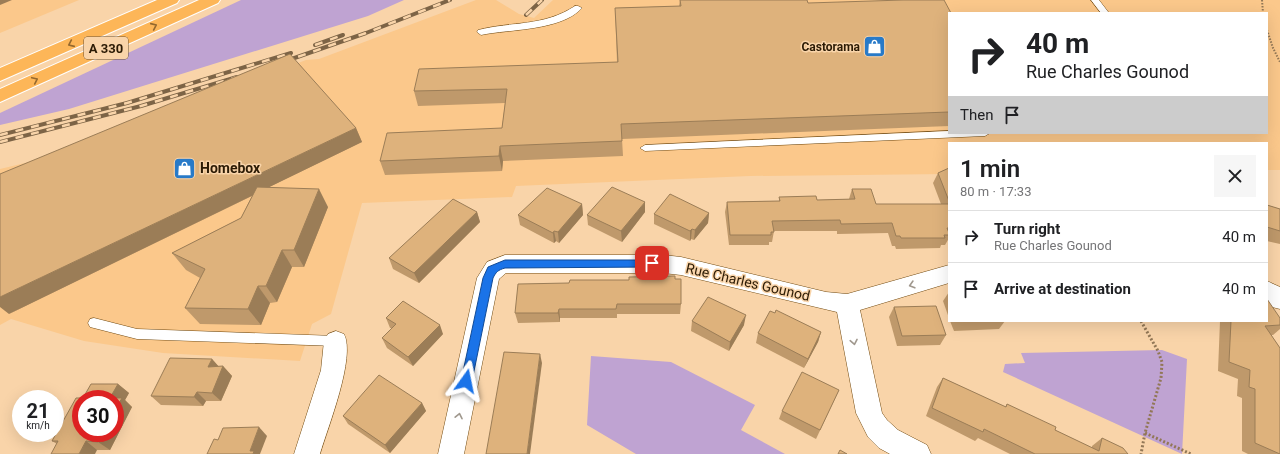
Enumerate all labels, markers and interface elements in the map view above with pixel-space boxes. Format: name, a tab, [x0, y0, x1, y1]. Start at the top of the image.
one-way arrow	[150, 23, 157, 31]
text: 40 m	[1026, 27, 1089, 60]
icon: right	[960, 28, 1012, 80]
shop icon: Castorama	[862, 34, 888, 60]
road number: A 330	[84, 37, 128, 59]
one-way arrow	[68, 39, 76, 47]
place label: Castorama	[801, 40, 861, 54]
text: Rue Charles Gounod	[1026, 61, 1189, 82]
one-way arrow	[31, 77, 39, 85]
icon: arrive	[1001, 104, 1023, 126]
text: Then	[960, 106, 993, 124]
shop icon: Homebox	[172, 155, 198, 181]
text: 1 min	[960, 155, 1020, 183]
button: close	[1214, 155, 1256, 197]
place label: Homebox	[200, 160, 261, 176]
text: 80 m · 17:33	[960, 184, 1031, 199]
text: Turn right	[994, 220, 1060, 238]
icon: right	[960, 226, 982, 248]
text: 40 m	[1222, 228, 1256, 246]
text: Rue Charles Gounod	[994, 238, 1112, 253]
pin	[635, 246, 669, 280]
icon: arrive	[641, 252, 663, 274]
street label: Rue Charles Gounod	[684, 260, 812, 304]
icon: arrive	[960, 278, 982, 300]
one-way arrow	[908, 280, 915, 289]
text: Arrive at destination	[994, 280, 1131, 298]
text: 40 m	[1222, 280, 1256, 298]
one-way arrow	[850, 339, 858, 345]
position arrow	[445, 360, 487, 402]
speed limit sign: 30	[72, 390, 124, 442]
text: 21	[27, 399, 49, 423]
one-way arrow	[454, 413, 463, 419]
text: km/h	[26, 420, 50, 431]

